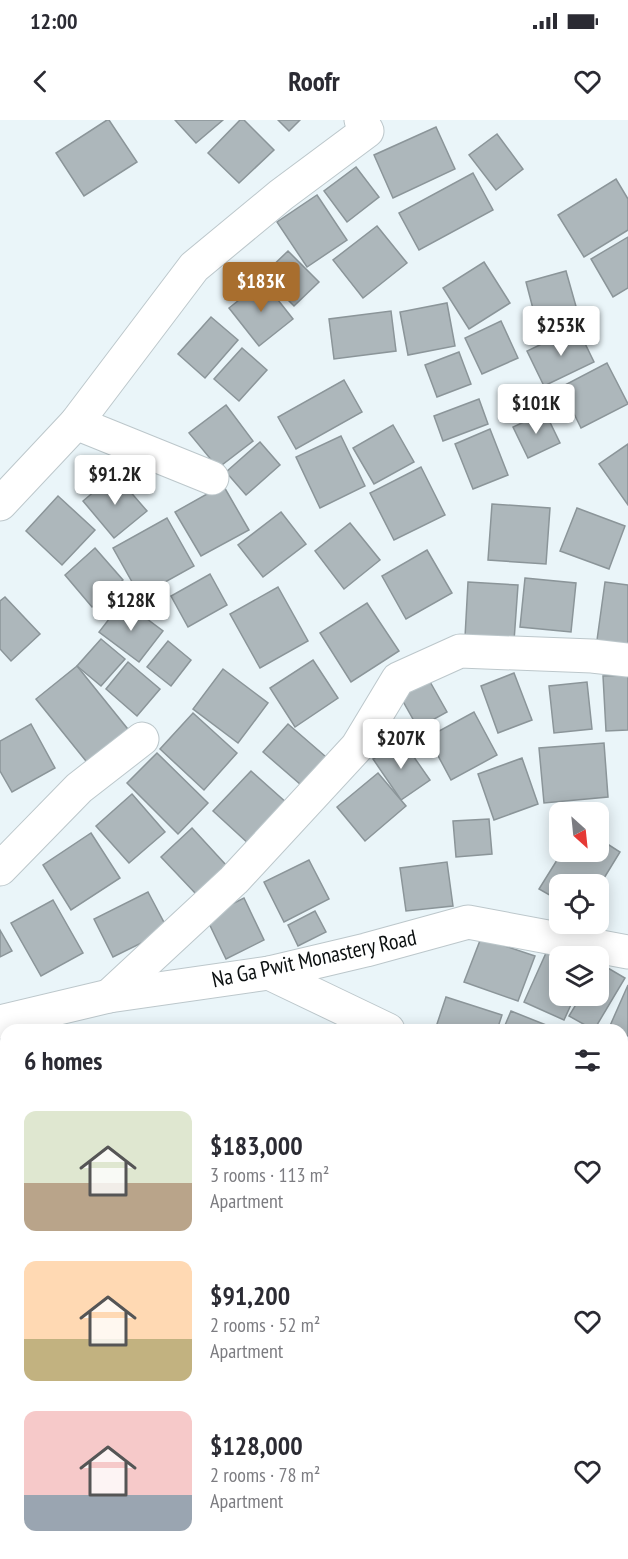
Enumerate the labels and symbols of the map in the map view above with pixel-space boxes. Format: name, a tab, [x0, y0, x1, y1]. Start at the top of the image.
pin: $183K	[219, 262, 303, 313]
pin: $253K	[519, 306, 603, 357]
pin: $101K	[494, 384, 578, 435]
pin: $91.2K	[66, 455, 164, 506]
pin: $128K	[89, 581, 173, 632]
pin: $207K	[359, 719, 443, 770]
north arrow	[549, 802, 609, 862]
street label: Na Ga Pwit Monastery Road	[209, 923, 419, 993]

